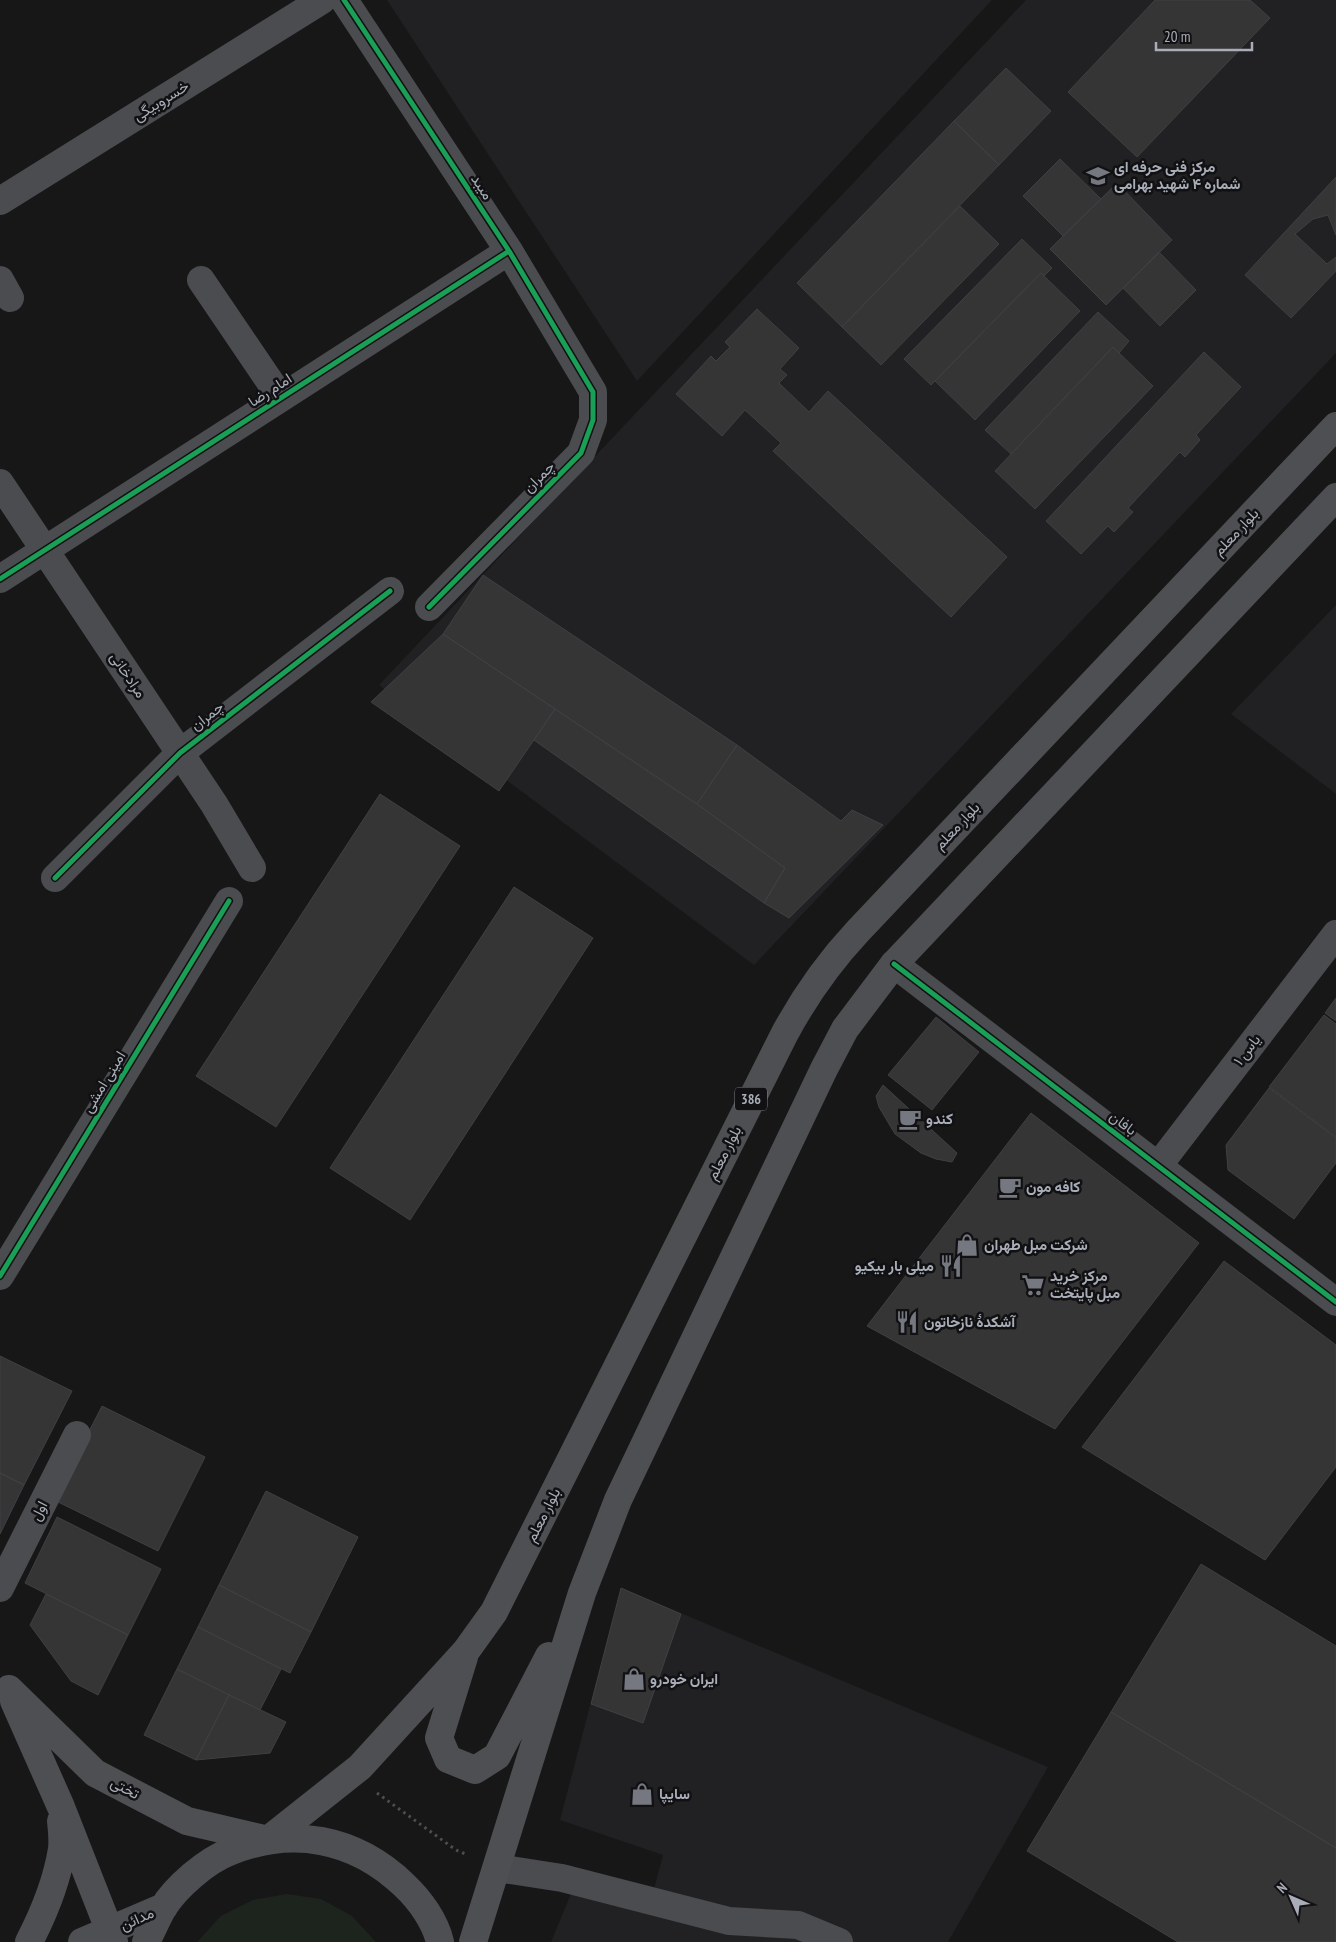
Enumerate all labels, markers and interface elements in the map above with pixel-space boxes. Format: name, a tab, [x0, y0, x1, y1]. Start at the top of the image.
scale bar	[1156, 20, 1252, 52]
text: 20 m	[1164, 27, 1190, 46]
street label: خسروبیگی	[129, 76, 193, 126]
place label: مرکز فنی حرفه ای شماره ۴ شهید بهرامی	[1114, 157, 1241, 193]
school or university icon: مرکز فنی حرفه ای شماره ۴ شهید بهرامی	[1085, 163, 1111, 189]
street label: میبد	[467, 170, 498, 203]
street label: امام رضا	[244, 369, 296, 411]
street label: چمران	[519, 457, 559, 497]
street label: بلوار معلم	[1209, 504, 1263, 560]
street label: مرادخانی	[105, 648, 151, 702]
street label: چمران	[186, 697, 228, 735]
street label: بلوار معلم	[930, 798, 984, 854]
street label: یاس ۱	[1229, 1030, 1265, 1070]
street label: امینی امشی	[78, 1047, 130, 1117]
road number: 386	[735, 1088, 767, 1110]
cafe icon: کندو	[897, 1106, 923, 1132]
street label: بافان	[1106, 1106, 1141, 1139]
place label: کندو	[926, 1109, 953, 1128]
street label: بلوار معلم	[702, 1122, 746, 1184]
cafe icon: کافه مون	[997, 1174, 1023, 1200]
place label: کافه مون	[1026, 1177, 1081, 1196]
shop icon: شرکت مبل طهران	[954, 1232, 980, 1258]
place label: شرکت مبل طهران	[984, 1235, 1088, 1254]
restaurant icon: میلی بار بیکیو	[938, 1253, 964, 1279]
place label: میلی بار بیکیو	[855, 1256, 934, 1275]
place label: مرکز خرید مبل پایتخت	[1050, 1266, 1120, 1303]
supermarket icon: مرکز خرید مبل پایتخت	[1020, 1272, 1046, 1298]
restaurant icon: آشکدهٔ نازخاتون	[894, 1309, 920, 1335]
place label: آشکدهٔ نازخاتون	[924, 1312, 1016, 1331]
street label: بلوار معلم	[521, 1484, 565, 1546]
street label: اول	[26, 1498, 52, 1524]
shop icon: ایران خودرو	[621, 1666, 647, 1692]
place label: ایران خودرو	[650, 1669, 718, 1688]
street label: تختی	[107, 1772, 143, 1804]
shop icon: سایپا	[629, 1781, 655, 1807]
place label: سایپا	[659, 1784, 690, 1804]
north arrow	[1266, 1872, 1316, 1922]
text: N	[1273, 1879, 1291, 1897]
street label: مدائن	[117, 1903, 157, 1935]

